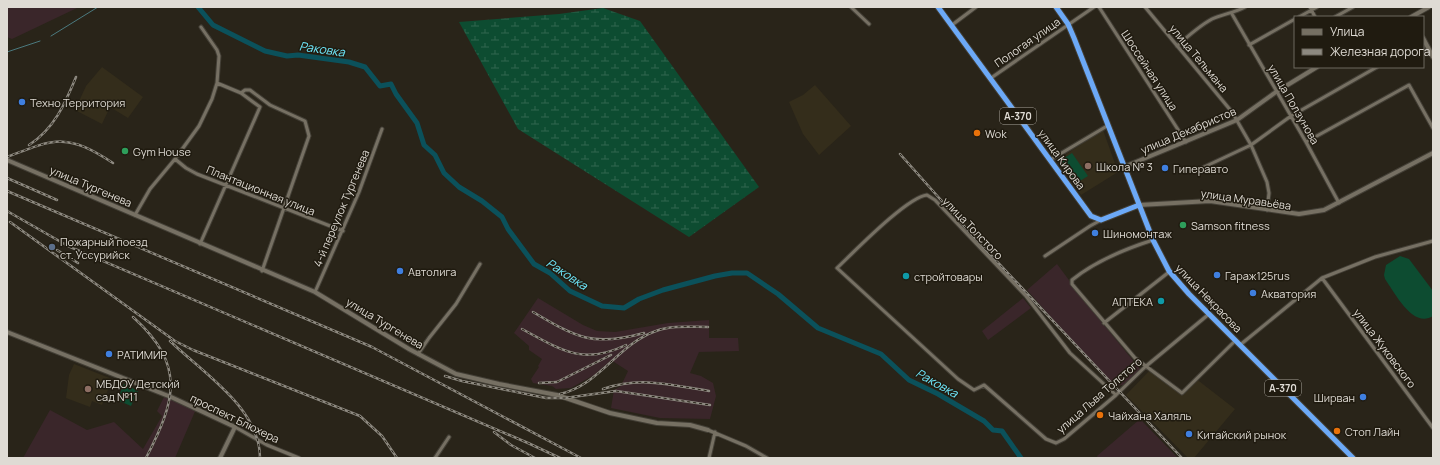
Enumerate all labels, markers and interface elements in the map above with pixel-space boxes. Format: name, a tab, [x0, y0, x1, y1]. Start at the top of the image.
street label: Пологая улица	[991, 14, 1063, 70]
legend	[1294, 16, 1424, 68]
street label: улица Тельмана	[1166, 21, 1232, 95]
text: Улица	[1330, 23, 1364, 40]
street label: Шоссейная улица	[1118, 27, 1182, 113]
water label: Раковка	[298, 37, 347, 61]
text: Железная дорога	[1330, 43, 1430, 60]
street label: улица Ползунова	[1265, 61, 1323, 147]
place label: Техно Территория	[30, 95, 125, 110]
marker: Техно Территория	[17, 97, 27, 107]
street label: улица Декабристов	[1138, 103, 1238, 157]
road number: А-370	[1000, 108, 1036, 124]
place label: Wok	[985, 126, 1007, 141]
street label: улица Кирова	[1035, 126, 1089, 192]
marker: Wok	[972, 128, 982, 138]
place label: Gym House	[133, 144, 191, 159]
marker: Gym House	[120, 146, 130, 156]
street label: 4-й переулок Тургенева	[310, 147, 372, 269]
place label: Школа № 3	[1096, 159, 1153, 174]
street label: Плантационная улица	[204, 161, 318, 219]
marker: Школа № 3	[1083, 161, 1093, 171]
place label: Гиперавто	[1173, 161, 1229, 176]
street label: улица Тургенева	[48, 162, 134, 210]
marker: Гиперавто	[1160, 163, 1170, 173]
street label: улица Муравьёва	[1200, 185, 1292, 213]
street label: улица Толстого	[939, 194, 1007, 263]
place label: Samson fitness	[1191, 218, 1270, 233]
marker: Samson fitness	[1178, 220, 1188, 230]
place label: Шиномонтаж	[1103, 226, 1172, 241]
marker: Шиномонтаж	[1090, 228, 1100, 238]
place label: Пожарный поезд ст. Уссурийск	[60, 234, 148, 262]
marker: Пожарный поезд ст. Уссурийск	[47, 242, 57, 252]
water label: Раковка	[543, 254, 592, 294]
street label: улица Некрасова	[1172, 261, 1246, 335]
place label: Автолига	[408, 264, 456, 279]
marker: Автолига	[395, 266, 405, 276]
place label: Гараж125rus	[1225, 268, 1290, 283]
place label: стройтовары	[914, 269, 983, 284]
marker: Гараж125rus	[1212, 270, 1222, 280]
marker: стройтовары	[901, 271, 911, 281]
place label: Акватория	[1261, 286, 1316, 301]
marker: Акватория	[1248, 288, 1258, 298]
street label: улица Тургенева	[343, 294, 427, 352]
place label: АПТЕКА	[1112, 294, 1153, 309]
marker: АПТЕКА	[1156, 296, 1166, 306]
street label: улица Жуковского	[1350, 305, 1420, 391]
place label: РАТИМИР	[117, 347, 168, 362]
marker: РАТИМИР	[104, 349, 114, 359]
street label: улица Льва Толстого	[1053, 353, 1145, 436]
water label: Раковка	[913, 364, 962, 402]
place label: МБДОУ Детский сад №11	[96, 376, 180, 404]
road number: А-370	[1265, 380, 1301, 396]
marker: МБДОУ Детский сад №11	[83, 384, 93, 394]
street label: проспект Блюхера	[188, 390, 282, 446]
place label: Ширван	[1314, 390, 1355, 405]
marker: Ширван	[1358, 392, 1368, 402]
place label: Чайхана Халяль	[1108, 408, 1191, 423]
marker: Чайхана Халяль	[1095, 410, 1105, 420]
place label: Стоп Лайн	[1345, 424, 1400, 439]
marker: Стоп Лайн	[1332, 426, 1342, 436]
place label: Китайский рынок	[1197, 427, 1287, 442]
marker: Китайский рынок	[1184, 429, 1194, 439]

